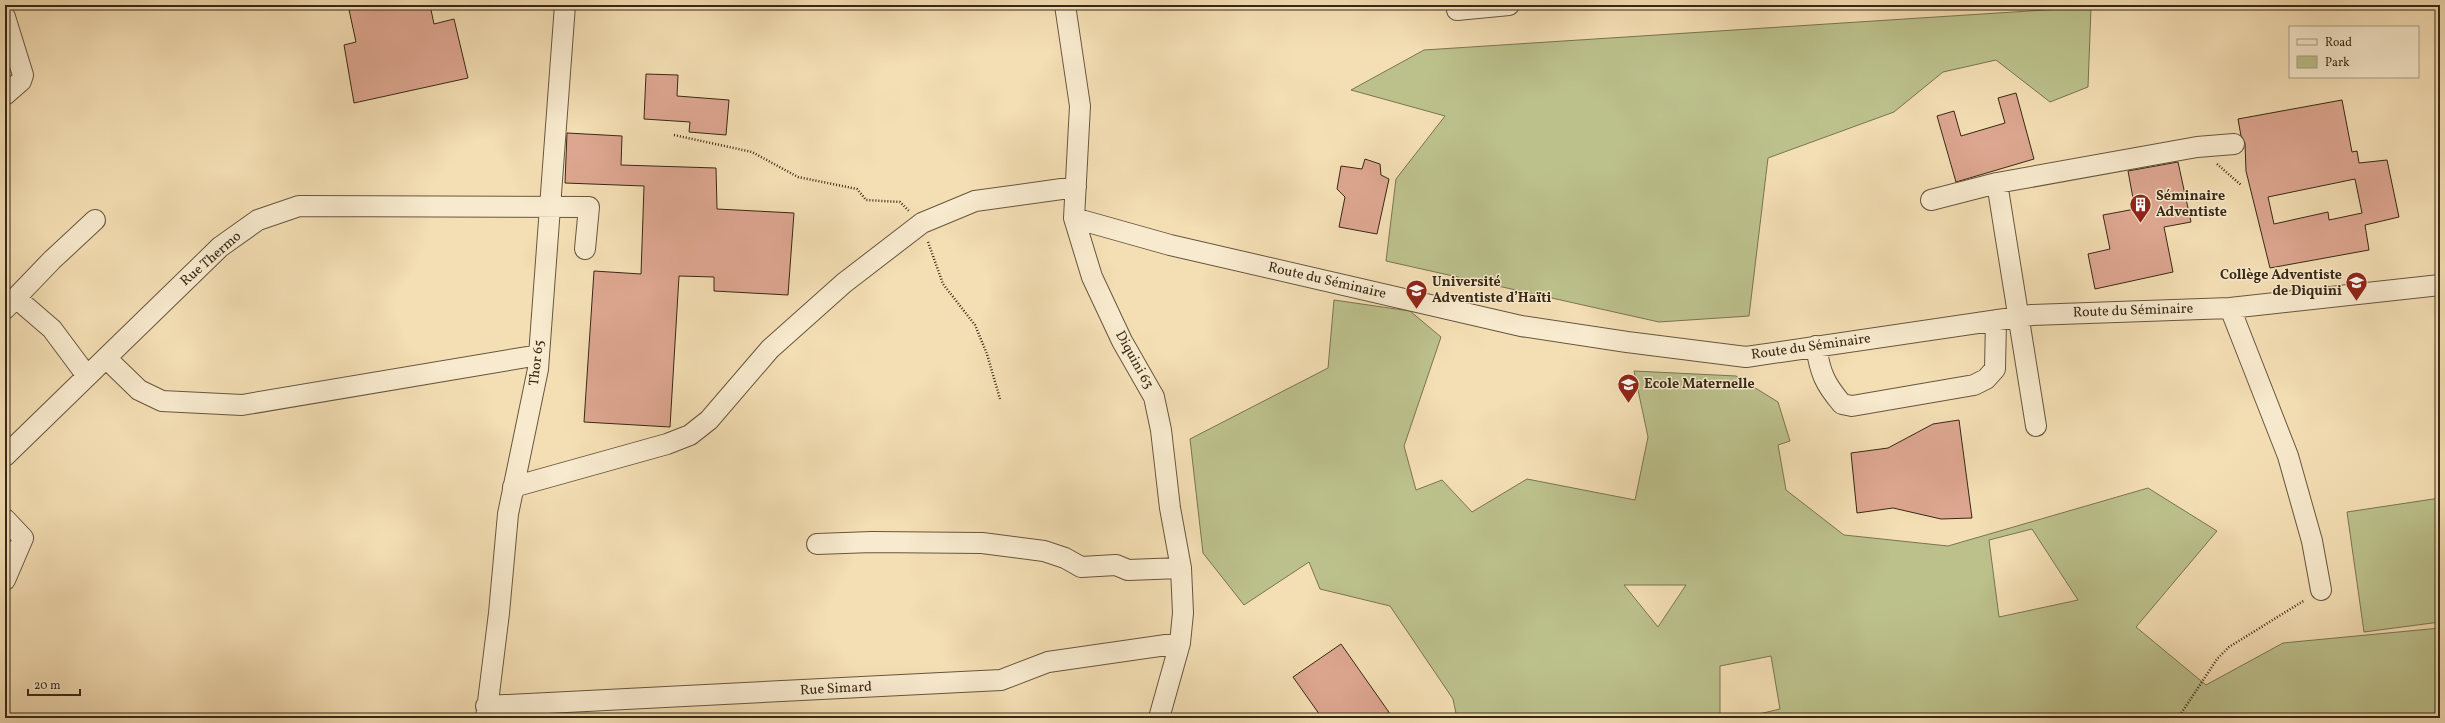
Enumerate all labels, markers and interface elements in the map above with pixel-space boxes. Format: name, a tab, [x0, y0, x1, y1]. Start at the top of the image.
legend	[2289, 26, 2419, 78]
text: Road	[2325, 35, 2352, 51]
text: Park	[2325, 55, 2350, 71]
place label: Séminaire Adventiste	[2156, 187, 2227, 222]
building icon: Séminaire Adventiste	[2128, 191, 2154, 224]
street label: Rue Thermo	[176, 227, 246, 291]
street label: Route du Séminaire	[1266, 258, 1388, 304]
place label: Collège Adventiste de Diquini	[2220, 266, 2342, 301]
school or university icon: Collège Adventiste de Diquini	[2344, 270, 2370, 303]
place label: Université Adventiste d’Haïti	[1432, 273, 1552, 308]
school or university icon: Université Adventiste d’Haïti	[1403, 277, 1429, 310]
street label: Route du Séminaire	[2072, 299, 2194, 323]
street label: Diquini 63	[1110, 328, 1158, 392]
street label: Route du Séminaire	[1750, 329, 1872, 365]
street label: Thor 65	[525, 339, 549, 387]
school or university icon: Ecole Maternelle	[1616, 371, 1642, 404]
place label: Ecole Maternelle	[1644, 375, 1755, 394]
scale bar	[28, 671, 80, 697]
text: 20 m	[34, 678, 61, 694]
street label: Rue Simard	[800, 678, 873, 700]

